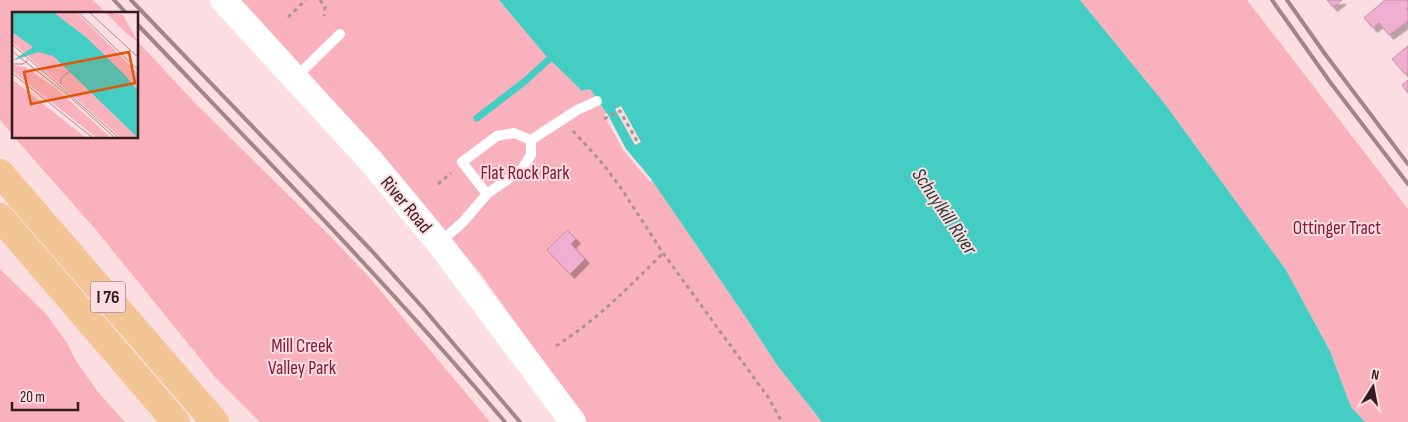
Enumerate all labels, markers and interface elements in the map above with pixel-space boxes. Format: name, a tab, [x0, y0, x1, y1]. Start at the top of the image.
inset map	[12, 12, 139, 139]
park label: Flat Rock Park	[481, 162, 570, 185]
water label: Schuylkill River	[907, 164, 983, 260]
street label: River Road	[375, 172, 436, 238]
park label: Ottinger Tract	[1293, 217, 1381, 240]
road number: I 76	[90, 282, 126, 312]
park label: Mill Creek Valley Park	[268, 335, 337, 380]
north arrow	[1348, 362, 1398, 412]
text: N	[1370, 366, 1381, 384]
scale bar	[12, 380, 79, 412]
text: 20 m	[20, 388, 45, 407]

